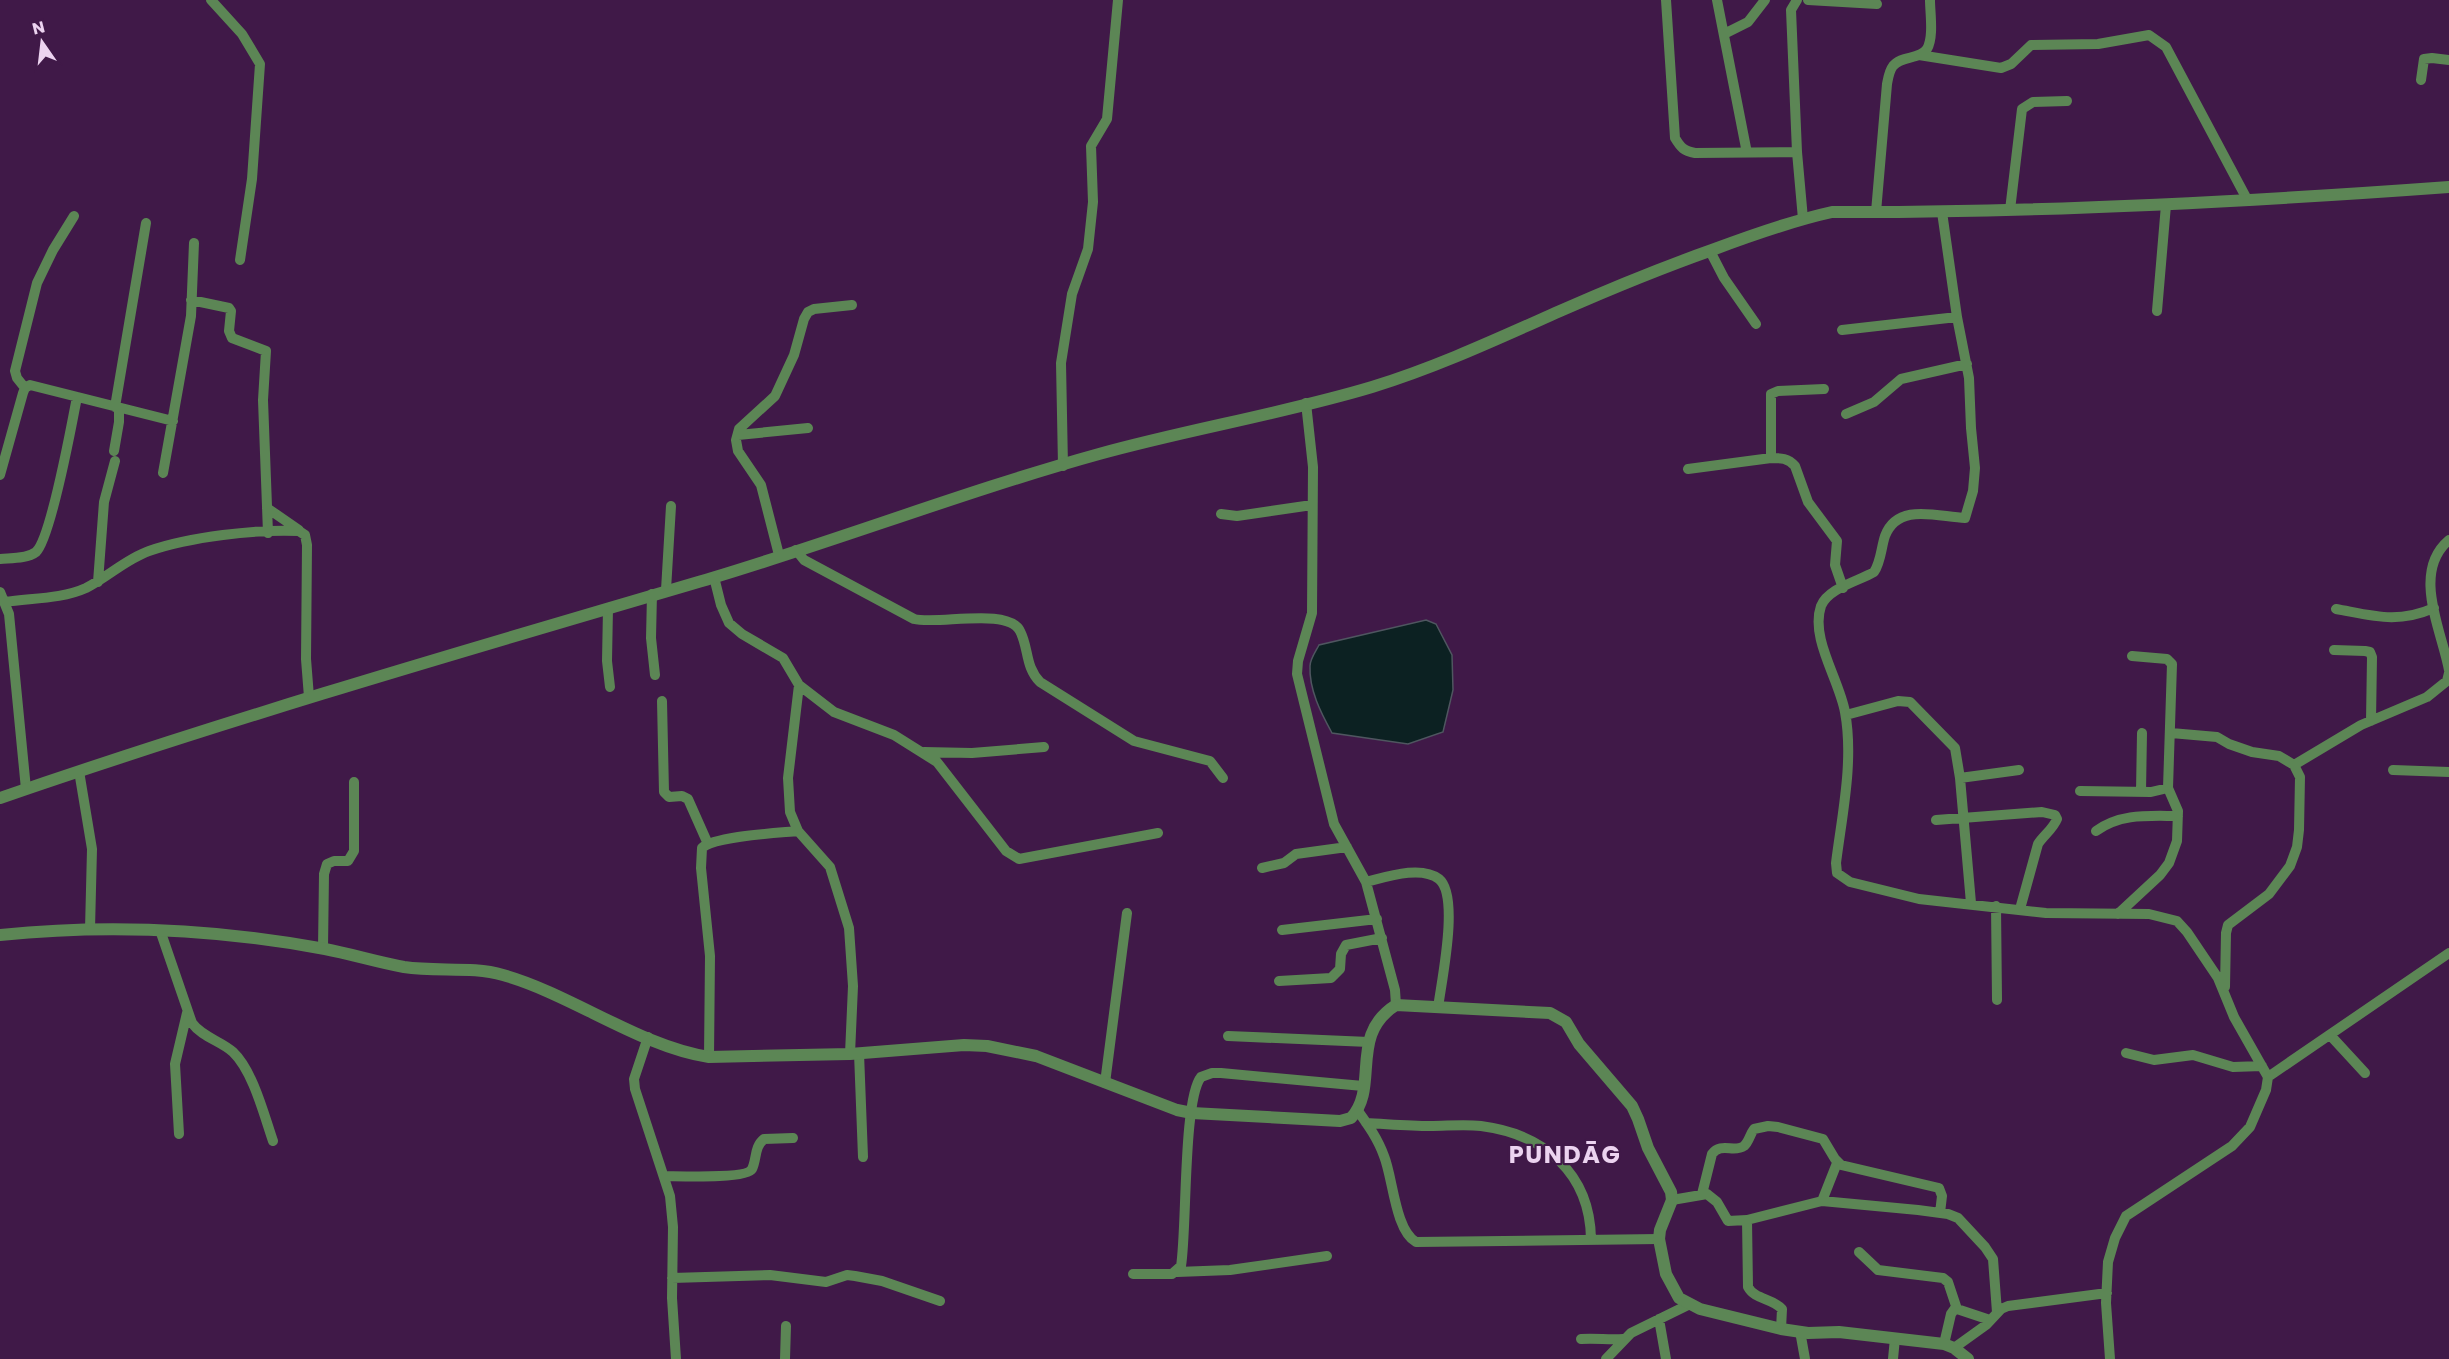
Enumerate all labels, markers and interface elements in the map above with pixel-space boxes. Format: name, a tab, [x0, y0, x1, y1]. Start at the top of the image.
north arrow	[12, 12, 72, 72]
text: N	[30, 15, 47, 41]
district label: PUNDĀG	[1509, 1138, 1621, 1171]

